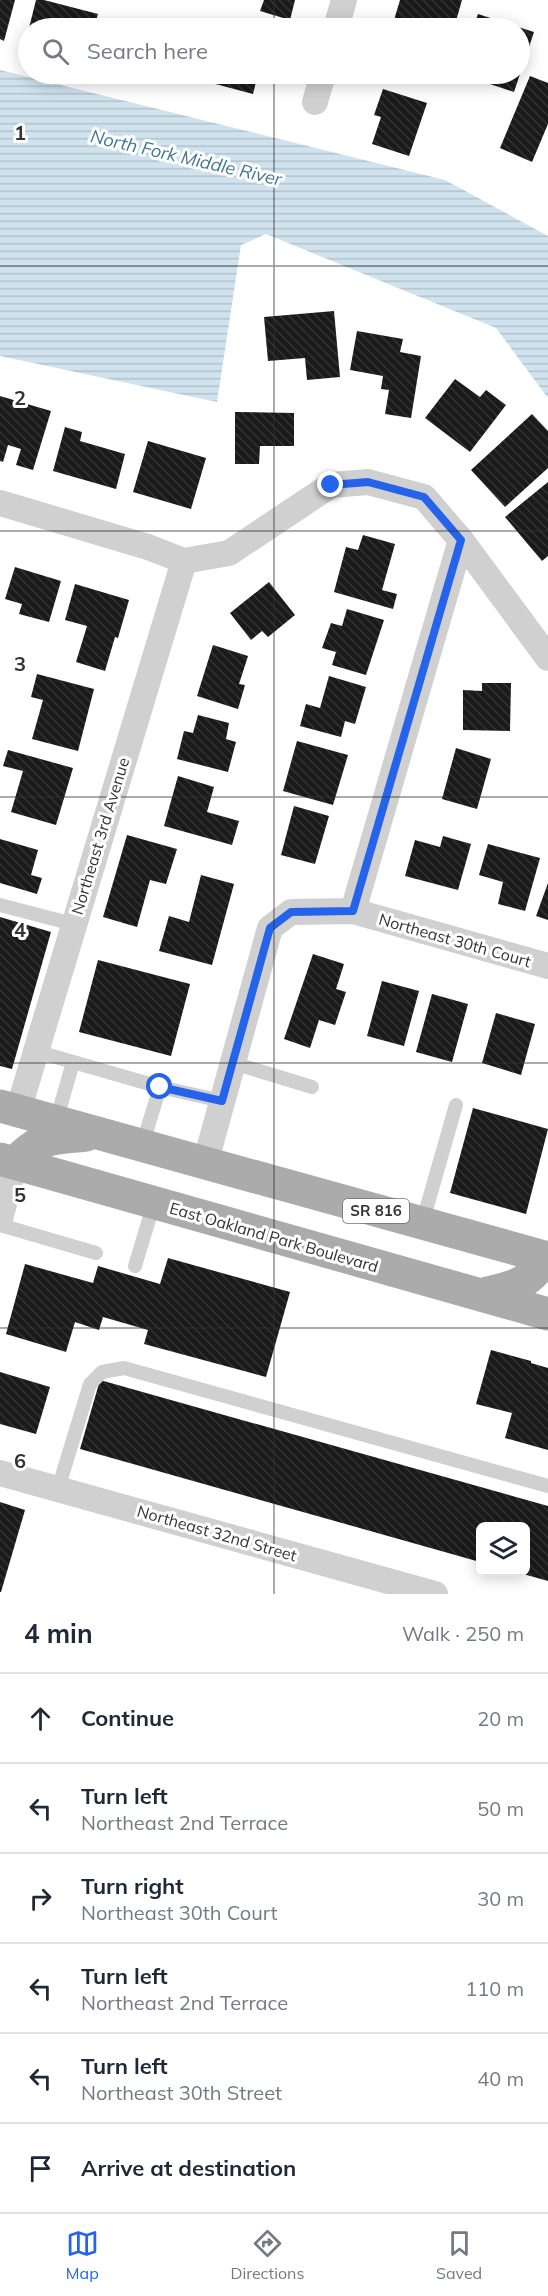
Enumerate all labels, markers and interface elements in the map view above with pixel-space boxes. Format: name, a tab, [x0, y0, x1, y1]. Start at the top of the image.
search box	[18, 18, 530, 84]
icon: search	[39, 35, 72, 68]
text: Search here	[87, 37, 208, 65]
text: 1	[14, 120, 26, 145]
water label: North Fork Middle River	[88, 124, 285, 191]
text: 2	[14, 385, 26, 410]
route end	[317, 471, 343, 497]
text: 3	[14, 651, 26, 676]
street label: Northeast 3rd Avenue	[67, 755, 133, 917]
street label: Northeast 30th Court	[377, 909, 534, 971]
text: 4	[14, 917, 26, 942]
route start	[146, 1073, 172, 1099]
text: 5	[14, 1182, 26, 1207]
street label: East Oakland Park Boulevard	[167, 1198, 381, 1276]
road number: SR 816	[343, 1199, 409, 1223]
text: 6	[14, 1448, 26, 1473]
street label: Northeast 32nd Street	[135, 1501, 299, 1565]
map controls	[476, 1522, 530, 1576]
button: layers	[476, 1522, 530, 1576]
text: 4 min	[24, 1617, 93, 1650]
text: Walk · 250 m	[402, 1621, 524, 1646]
icon: ahead	[24, 1702, 57, 1735]
text: Continue	[81, 1704, 174, 1732]
text: 20 m	[477, 1706, 524, 1731]
text: Turn left	[81, 1782, 168, 1810]
icon: left	[24, 1792, 57, 1825]
text: 50 m	[477, 1796, 524, 1821]
text: Northeast 2nd Terrace	[81, 1810, 288, 1835]
text: Turn right	[81, 1872, 184, 1900]
icon: right	[24, 1882, 57, 1915]
text: 30 m	[477, 1886, 524, 1911]
text: Northeast 30th Court	[81, 1900, 277, 1925]
text: Turn left	[81, 1962, 168, 1990]
icon: left	[24, 1972, 57, 2005]
text: 110 m	[465, 1976, 524, 2001]
text: Northeast 2nd Terrace	[81, 1990, 288, 2015]
text: Turn left	[81, 2052, 168, 2080]
icon: left	[24, 2062, 57, 2095]
text: 40 m	[477, 2066, 524, 2091]
text: Northeast 30th Street	[81, 2080, 282, 2105]
icon: arrive	[24, 2152, 57, 2185]
text: Arrive at destination	[81, 2154, 296, 2182]
tab: Map	[66, 2227, 99, 2283]
tab: Directions	[230, 2227, 304, 2283]
tab: Saved	[436, 2227, 482, 2283]

